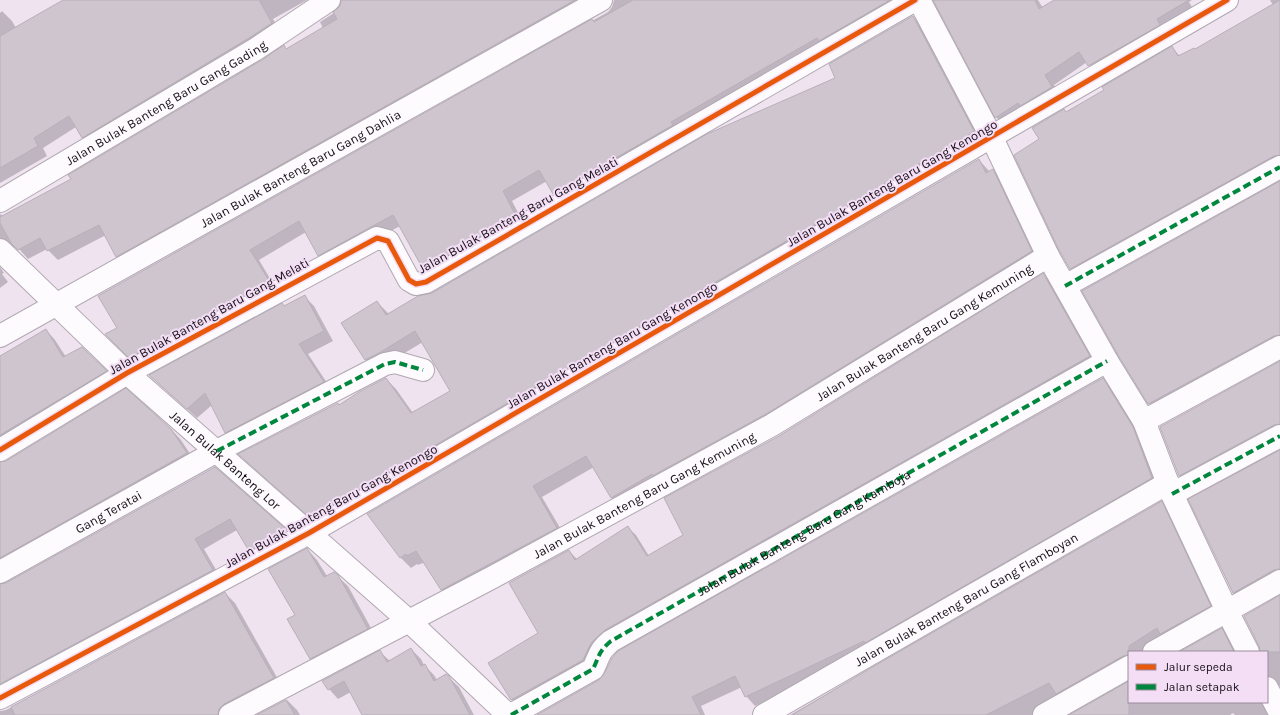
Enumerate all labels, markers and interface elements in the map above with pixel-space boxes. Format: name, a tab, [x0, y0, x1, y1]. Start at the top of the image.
street label: Jalan Bulak Banteng Baru Gang Gading	[63, 36, 270, 168]
street label: Jalan Bulak Banteng Baru Gang Dahlia	[197, 106, 403, 230]
street label: Jalan Bulak Banteng Baru Gang Kenongo	[784, 116, 1000, 250]
street label: Jalan Bulak Banteng Baru Gang Melati	[415, 154, 621, 276]
street label: Jalan Bulak Banteng Baru Gang Melati	[106, 255, 312, 377]
street label: Jalan Bulak Banteng Baru Gang Kemuning	[813, 260, 1035, 404]
street label: Jalan Bulak Banteng Baru Gang Kenongo	[504, 278, 720, 412]
street label: Jalan Bulak Banteng Lor	[167, 407, 284, 512]
street label: Jalan Bulak Banteng Baru Gang Kemuning	[530, 428, 758, 561]
street label: Jalan Bulak Banteng Baru Gang Kenongo	[222, 441, 440, 571]
street label: Jalan Bulak Banteng Baru Gang Kamboja	[694, 466, 913, 598]
street label: Gang Teratai	[72, 487, 144, 536]
street label: Jalan Bulak Banteng Baru Gang Flamboyan	[852, 529, 1080, 669]
legend	[1128, 651, 1268, 703]
text: Jalur sepeda	[1164, 660, 1233, 674]
text: Jalan setapak	[1164, 680, 1240, 694]

